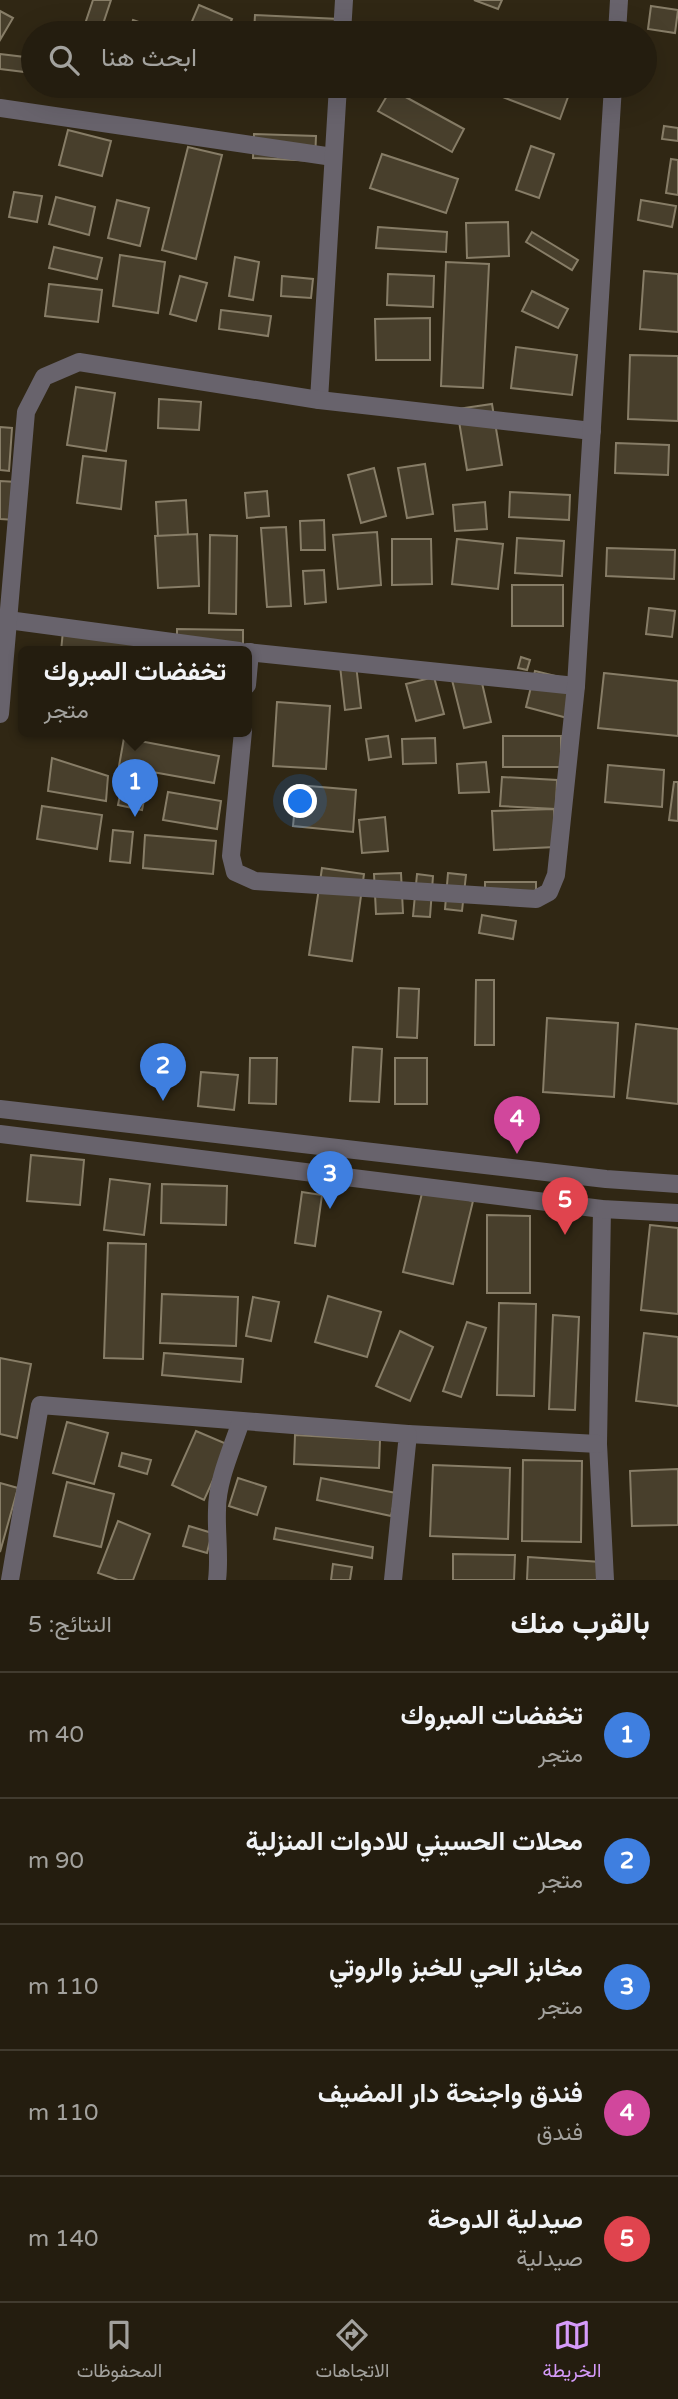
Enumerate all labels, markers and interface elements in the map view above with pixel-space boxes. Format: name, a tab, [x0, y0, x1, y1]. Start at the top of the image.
search box	[21, 21, 657, 98]
icon: search	[45, 41, 83, 79]
text: ابحث هنا	[101, 42, 197, 73]
popup	[18, 646, 252, 737]
text: تخفضات المبروك	[44, 656, 226, 687]
text: متجر	[44, 697, 89, 725]
pin: 1	[112, 759, 158, 817]
your location	[283, 784, 317, 818]
pin: 2	[140, 1043, 186, 1101]
pin: 4	[494, 1096, 540, 1154]
pin: 3	[307, 1151, 353, 1209]
pin: 5	[542, 1177, 588, 1235]
text: بالقرب منك	[510, 1605, 650, 1642]
text: النتائج: 5	[28, 1611, 112, 1639]
text: تخفضات المبروك	[401, 1700, 583, 1731]
text: 40 m	[28, 1721, 84, 1749]
text: 1	[620, 1721, 634, 1749]
text: متجر	[538, 1741, 583, 1769]
text: محلات الحسيني للادوات المنزلية	[246, 1826, 583, 1857]
text: 90 m	[28, 1847, 84, 1875]
text: 2	[620, 1847, 634, 1875]
text: متجر	[538, 1867, 583, 1895]
text: مخابز الحي للخبز والروتي	[329, 1952, 583, 1983]
text: 110 m	[28, 1973, 98, 2001]
text: 3	[620, 1973, 634, 2001]
text: متجر	[538, 1993, 583, 2021]
text: فندق واجنحة دار المضيف	[318, 2078, 583, 2109]
text: 110 m	[28, 2099, 98, 2127]
text: 4	[620, 2099, 634, 2127]
text: فندق	[537, 2119, 583, 2147]
text: صيدلية الدوحة	[427, 2204, 583, 2235]
text: 140 m	[28, 2225, 98, 2253]
text: 5	[620, 2225, 634, 2253]
text: صيدلية	[516, 2245, 583, 2273]
tab: المحفوظات	[77, 2316, 162, 2387]
tab: الاتجاهات	[316, 2316, 389, 2387]
tab: الخريطة	[543, 2316, 601, 2387]

